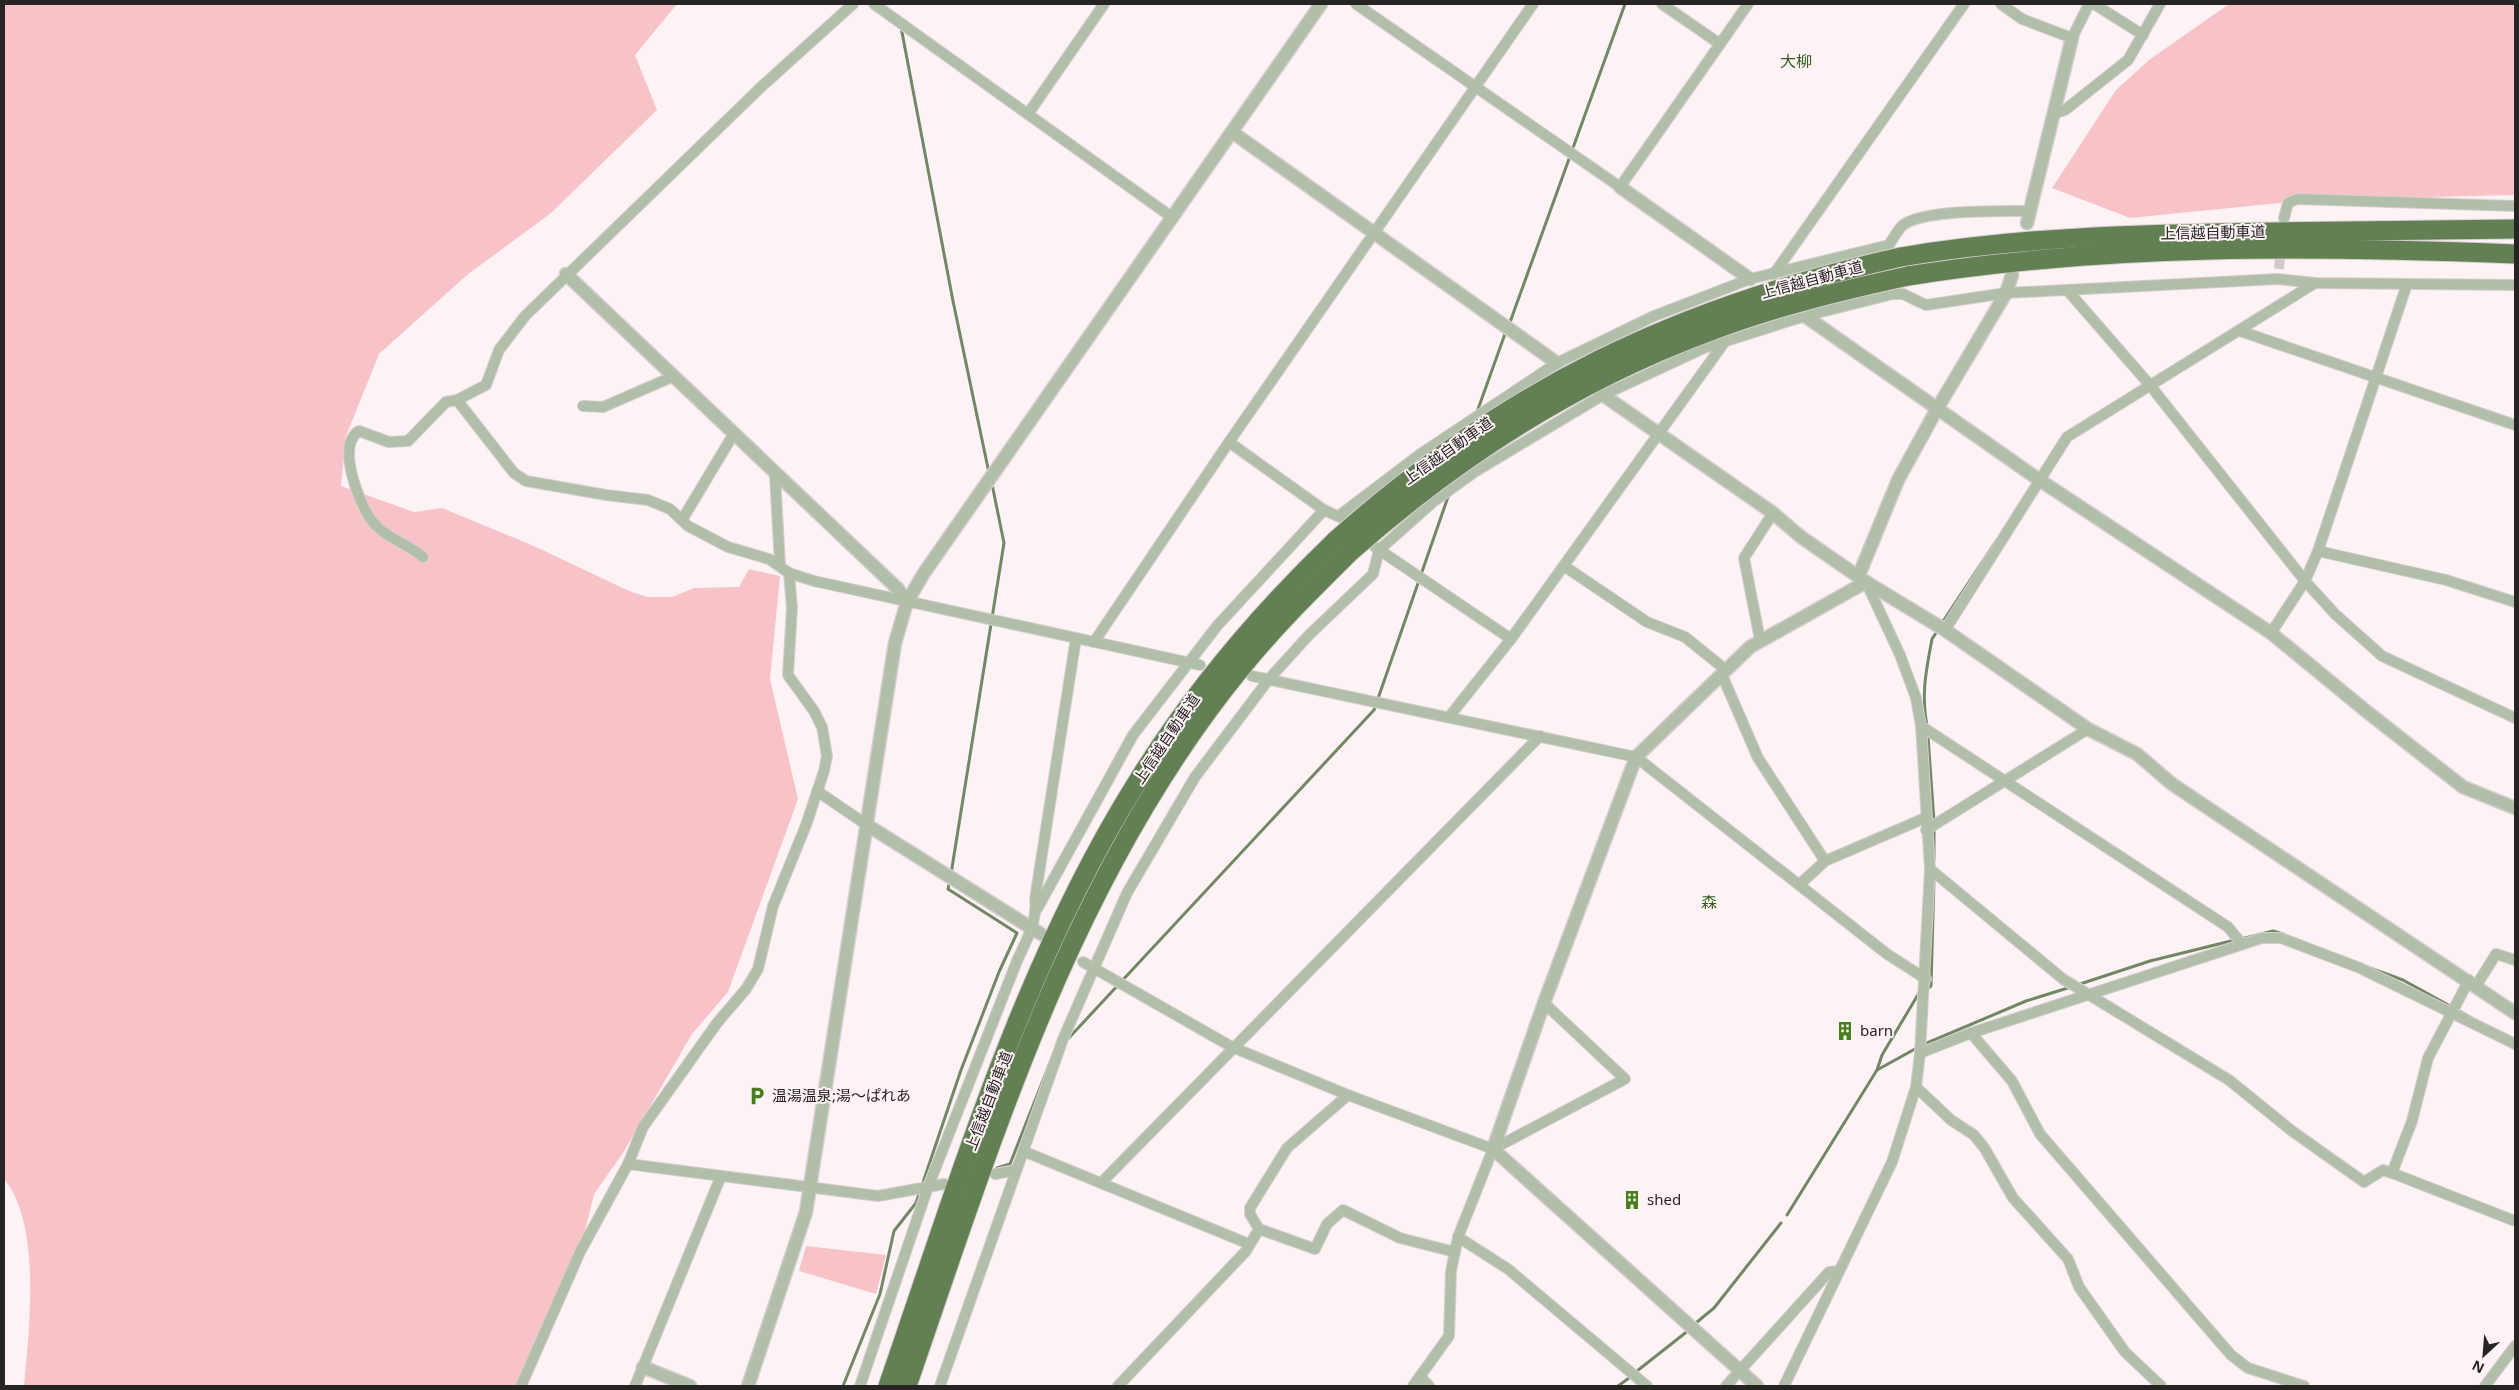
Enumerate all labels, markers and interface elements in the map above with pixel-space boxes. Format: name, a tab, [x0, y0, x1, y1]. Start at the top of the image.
district label: 大柳	[1780, 50, 1812, 72]
street label: 上信越自動車道	[2160, 221, 2266, 243]
street label: 上信越自動車道	[1758, 256, 1865, 302]
street label: 上信越自動車道	[1399, 412, 1496, 488]
street label: 上信越自動車道	[1129, 689, 1204, 788]
district label: 森	[1701, 891, 1717, 913]
building icon: barn	[1834, 1020, 1856, 1042]
place label: barn	[1860, 1020, 1893, 1040]
street label: 上信越自動車道	[960, 1048, 1016, 1153]
parking icon: 温湯温泉;湯〜ぱれあ	[746, 1085, 768, 1107]
place label: 温湯温泉;湯〜ぱれあ	[772, 1085, 911, 1105]
building icon: shed	[1621, 1189, 1643, 1211]
place label: shed	[1647, 1189, 1681, 1209]
north arrow	[2459, 1330, 2509, 1380]
text: N	[2469, 1356, 2487, 1378]

